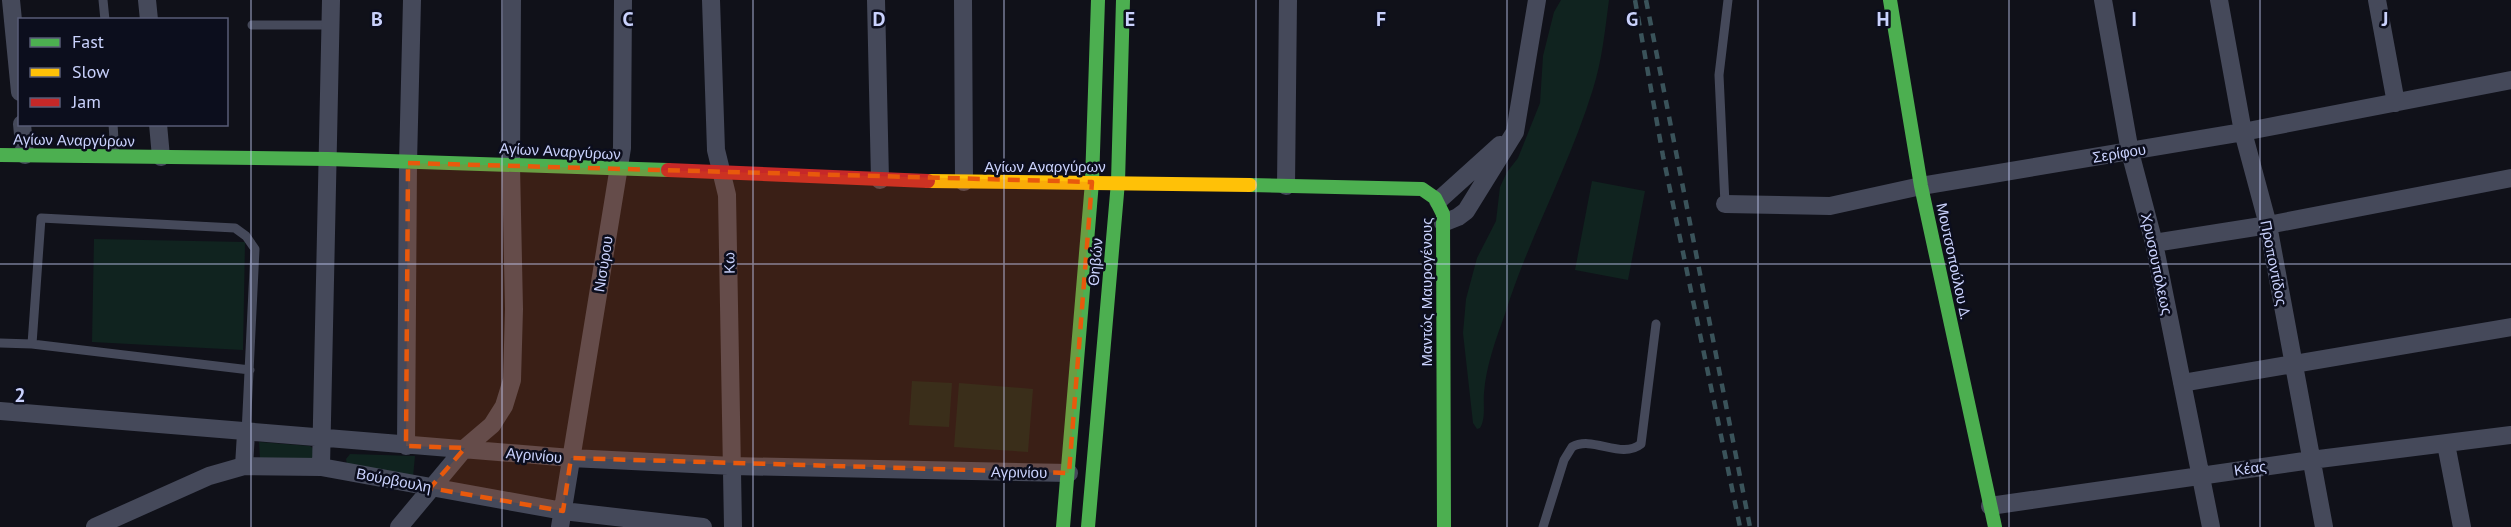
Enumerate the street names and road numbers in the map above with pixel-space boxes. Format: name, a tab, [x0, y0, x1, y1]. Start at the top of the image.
street label: Αγίων Αναργύρων	[13, 129, 135, 151]
street label: Αγίων Αναργύρων	[499, 138, 621, 164]
street label: Σερίφου	[2091, 139, 2147, 167]
street label: Αγίων Αναργύρων	[984, 157, 1106, 176]
street label: Μουτσοπούλου Δ.	[1932, 201, 1976, 321]
street label: Χρυσουπόλεως	[2137, 211, 2177, 317]
street label: Μαντώς Μαυρογένους	[1417, 217, 1436, 367]
street label: Προποντίδος	[2256, 219, 2292, 307]
street label: Νισύρου	[589, 235, 617, 293]
street label: Θηβών	[1083, 237, 1107, 287]
street label: Κω	[719, 252, 739, 274]
street label: Αγρινίου	[505, 443, 563, 467]
street label: Κέας	[2233, 456, 2267, 480]
street label: Αγρινίου	[991, 462, 1047, 482]
street label: Βούρβουλη	[355, 463, 433, 497]

